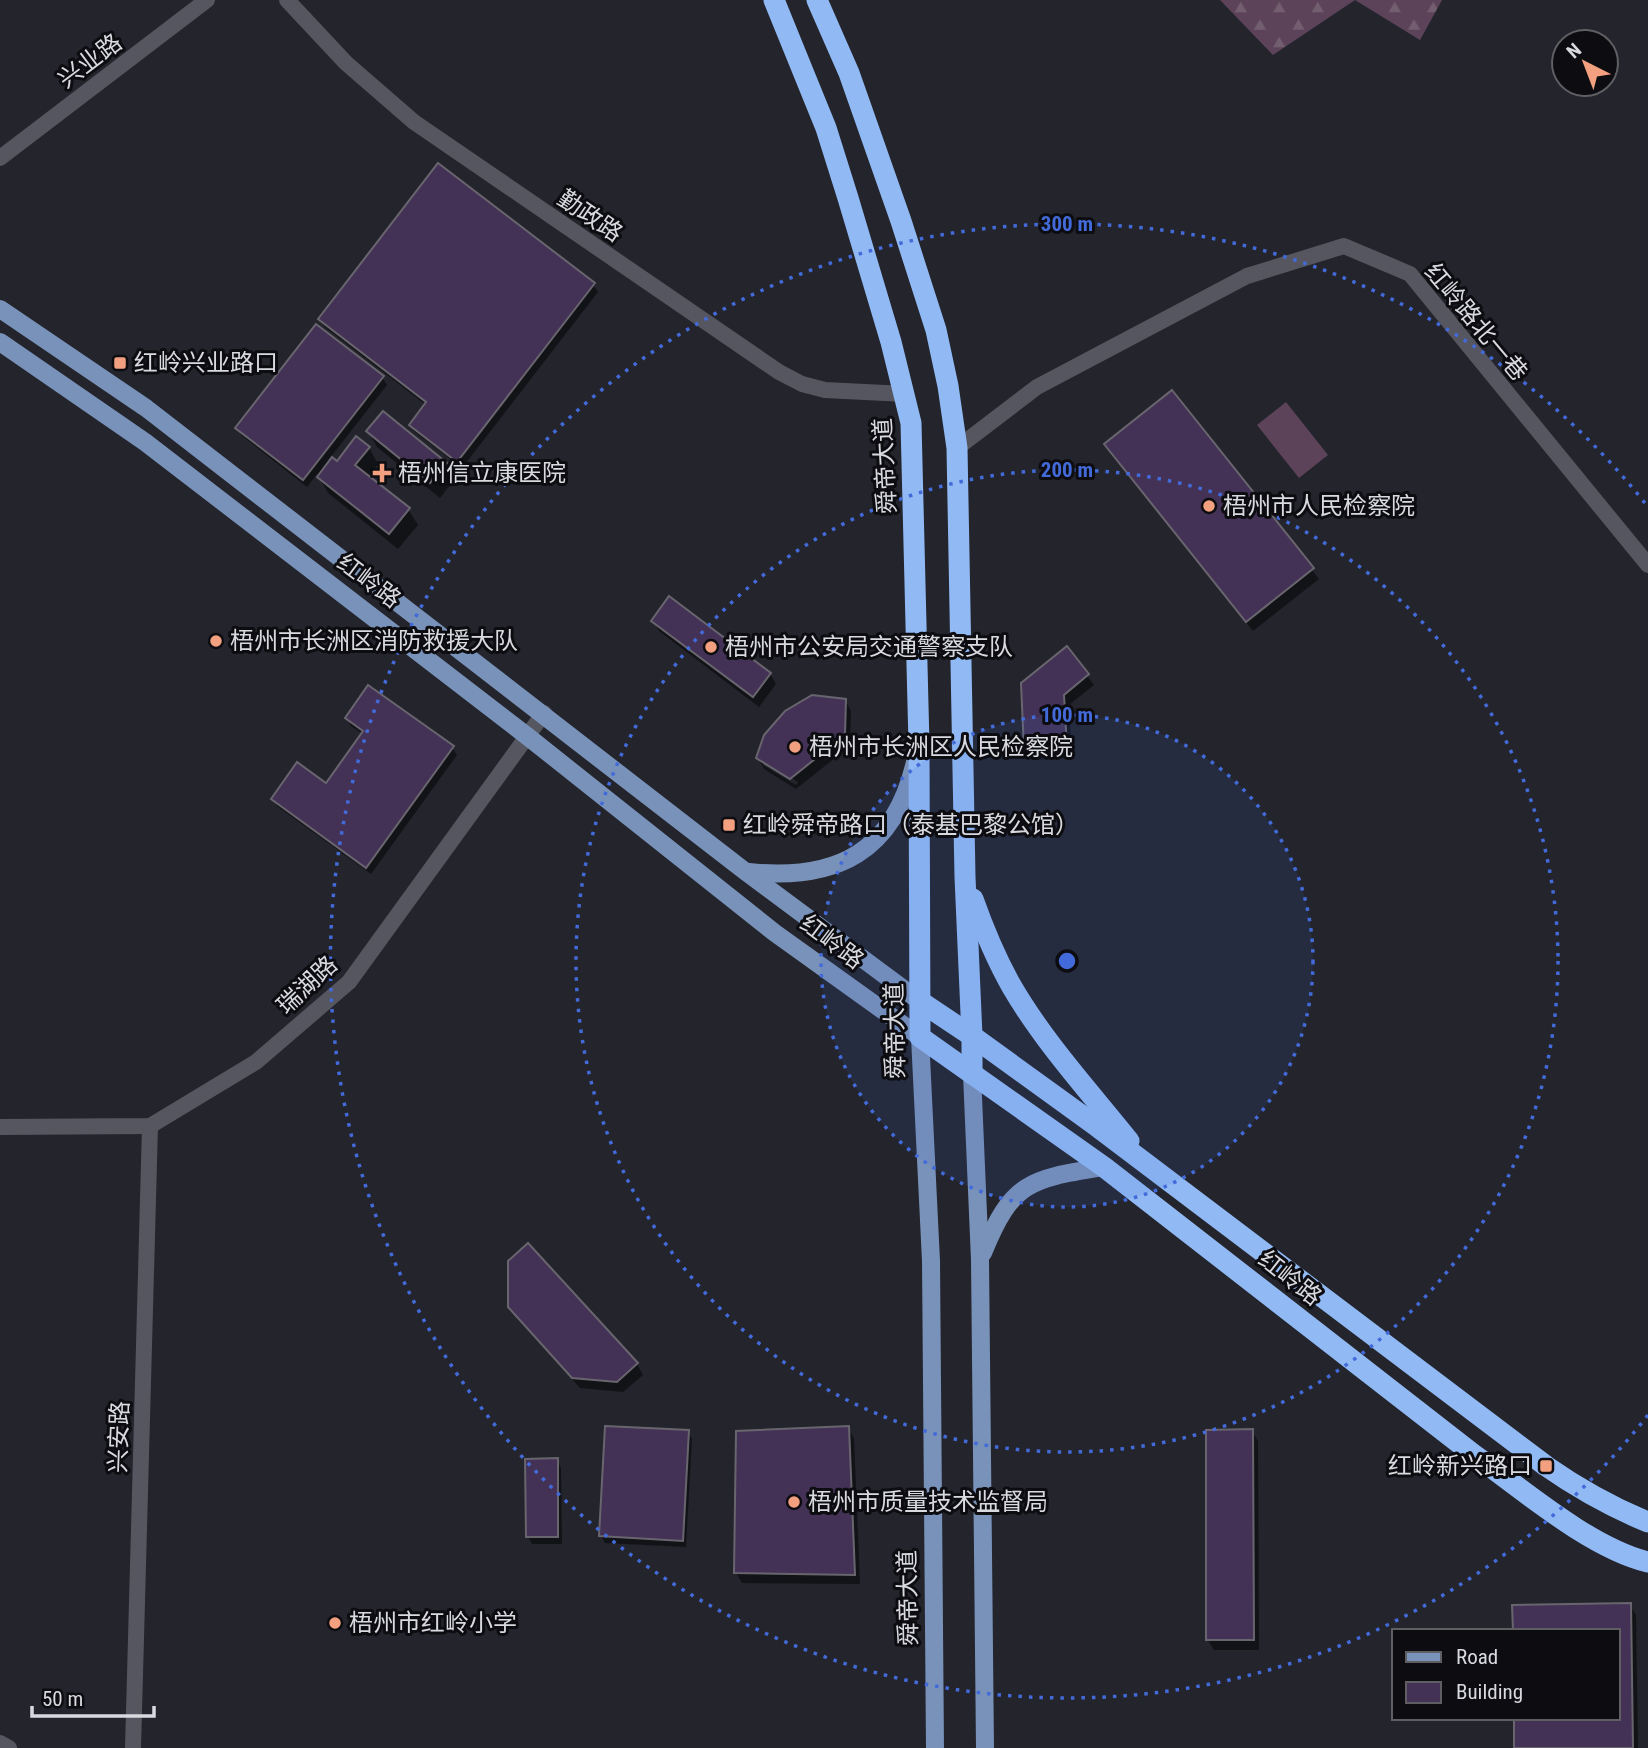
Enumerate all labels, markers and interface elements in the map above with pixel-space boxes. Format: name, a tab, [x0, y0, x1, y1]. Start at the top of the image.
street label: 兴业路	[53, 28, 127, 94]
north arrow	[1550, 28, 1620, 98]
text: N	[1562, 38, 1586, 63]
street label: 勤政路	[552, 184, 628, 248]
text: 300 m	[1041, 212, 1093, 236]
street label: 红岭路北一巷	[1419, 258, 1533, 386]
place label: 红岭兴业路口	[134, 349, 278, 377]
marker: 红岭兴业路口	[112, 355, 128, 371]
street label: 舜帝大道	[869, 417, 901, 515]
text: 200 m	[1041, 458, 1093, 482]
place label: 梧州信立康医院	[398, 459, 566, 487]
marker: 梧州信立康医院	[372, 463, 392, 483]
place label: 梧州市人民检察院	[1223, 492, 1415, 520]
marker: 梧州市人民检察院	[1201, 498, 1217, 514]
street label: 红岭路	[332, 548, 406, 614]
place label: 梧州市长洲区消防救援大队	[230, 627, 518, 655]
marker: 梧州市长洲区消防救援大队	[208, 633, 224, 649]
place label: 梧州市公安局交通警察支队	[725, 633, 1013, 661]
marker: 梧州市公安局交通警察支队	[703, 639, 719, 655]
text: 100 m	[1041, 703, 1093, 727]
place label: 梧州市长洲区人民检察院	[809, 733, 1073, 761]
marker: 梧州市长洲区人民检察院	[787, 739, 803, 755]
place label: 红岭舜帝路口（泰基巴黎公馆）	[743, 811, 1079, 839]
marker: 红岭舜帝路口（泰基巴黎公馆）	[721, 817, 737, 833]
street label: 红岭路	[795, 909, 869, 975]
centre of rings	[1055, 949, 1079, 973]
street label: 瑞湖路	[271, 950, 343, 1020]
street label: 舜帝大道	[880, 983, 910, 1079]
street label: 红岭路	[1253, 1245, 1327, 1311]
street label: 兴安路	[104, 1401, 134, 1473]
place label: 红岭新兴路口	[1388, 1452, 1532, 1480]
marker: 红岭新兴路口	[1538, 1458, 1554, 1474]
place label: 梧州市质量技术监督局	[808, 1488, 1048, 1516]
marker: 梧州市质量技术监督局	[786, 1494, 802, 1510]
street label: 舜帝大道	[893, 1550, 923, 1646]
place label: 梧州市红岭小学	[349, 1609, 517, 1637]
marker: 梧州市红岭小学	[327, 1615, 343, 1631]
legend	[1392, 1629, 1620, 1720]
text: Road	[1456, 1645, 1498, 1669]
scale bar	[32, 1674, 154, 1718]
text: Building	[1456, 1680, 1523, 1704]
text: 50 m	[42, 1687, 83, 1711]

